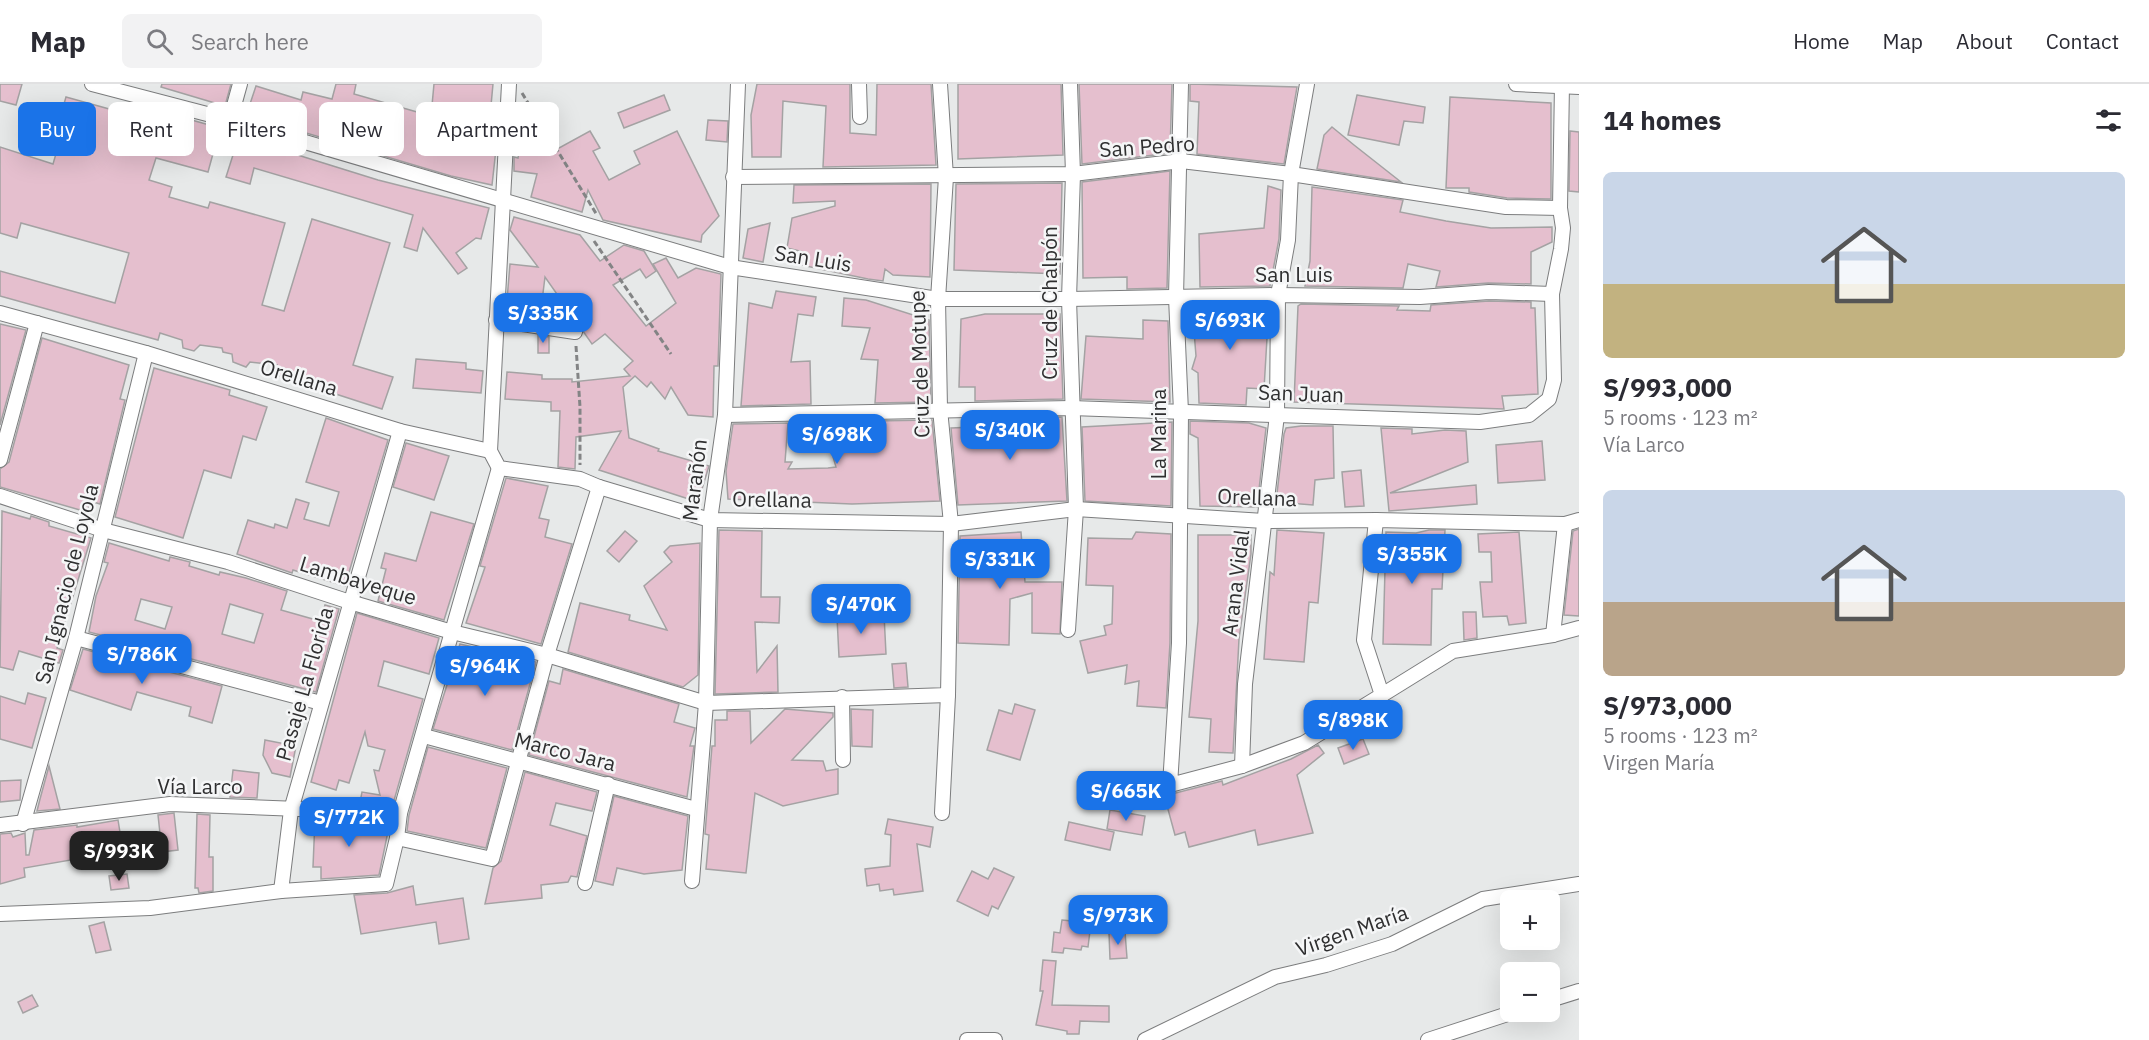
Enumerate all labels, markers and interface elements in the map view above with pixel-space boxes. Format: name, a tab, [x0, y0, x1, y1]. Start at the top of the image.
search box	[122, 14, 542, 68]
text: Map	[30, 23, 86, 60]
icon: search	[143, 25, 176, 58]
text: Search here	[191, 27, 309, 56]
text: Home	[1793, 27, 1850, 55]
text: Map	[1883, 27, 1923, 55]
text: About	[1956, 27, 2013, 55]
text: Contact	[2046, 27, 2119, 55]
chip: Buy	[18, 102, 96, 156]
chip: Rent	[108, 102, 194, 156]
chip: Filters	[206, 102, 307, 156]
chip: New	[319, 102, 404, 156]
chip: Apartment	[416, 102, 559, 156]
text: 14 homes	[1603, 103, 1721, 137]
icon: filters	[2092, 104, 2125, 137]
street label: San Pedro	[1098, 129, 1196, 163]
icon: home	[1810, 211, 1918, 319]
street label: Cruz de Chalpón	[1035, 226, 1063, 380]
street label: San Luis	[772, 238, 854, 278]
street label: San Luis	[1255, 260, 1333, 288]
street label: Cruz de Motupe	[902, 290, 936, 438]
pin: S/335K	[494, 293, 592, 344]
text: S/335K	[508, 299, 578, 326]
pin: S/693K	[1181, 300, 1279, 351]
text: S/693K	[1195, 306, 1265, 333]
street label: Orellana	[257, 352, 341, 402]
text: S/993,000	[1603, 370, 1732, 404]
street label: San Juan	[1258, 378, 1345, 408]
street label: La Marina	[1144, 388, 1172, 480]
text: 5 rooms · 123 m²	[1603, 404, 1758, 431]
pin: S/340K	[961, 410, 1059, 461]
pin: S/698K	[788, 414, 886, 465]
text: S/340K	[975, 416, 1045, 443]
text: S/698K	[802, 420, 872, 447]
text: Vía Larco	[1603, 431, 1685, 458]
street label: Marañón	[675, 437, 713, 523]
street label: San Ignacio de Loyola	[28, 481, 104, 687]
street label: Orellana	[1217, 482, 1297, 512]
street label: Orellana	[732, 484, 812, 514]
street label: Arana Vidal	[1215, 528, 1255, 638]
icon: home	[1810, 529, 1918, 637]
pin: S/355K	[1363, 534, 1461, 585]
pin: S/331K	[951, 539, 1049, 590]
text: S/355K	[1377, 540, 1447, 567]
text: S/331K	[965, 545, 1035, 572]
street label: Lambayeque	[296, 549, 420, 611]
pin: S/470K	[812, 584, 910, 635]
text: S/470K	[826, 590, 896, 617]
street label: Pasaje La Florida	[269, 603, 339, 764]
pin: S/786K	[93, 634, 191, 685]
text: S/786K	[107, 640, 177, 667]
pin: S/964K	[436, 646, 534, 697]
text: S/964K	[450, 652, 520, 679]
text: S/973,000	[1603, 688, 1732, 722]
pin: S/898K	[1304, 700, 1402, 751]
text: S/898K	[1318, 706, 1388, 733]
text: 5 rooms · 123 m²	[1603, 722, 1758, 749]
street label: Marco Jara	[511, 725, 619, 777]
text: Virgen María	[1603, 749, 1715, 776]
pin: S/665K	[1077, 771, 1175, 822]
street label: Vía Larco	[157, 772, 243, 800]
text: S/665K	[1091, 777, 1161, 804]
pin: S/772K	[300, 797, 398, 848]
text: S/772K	[314, 803, 384, 830]
pin: S/993K	[70, 831, 168, 882]
text: S/993K	[84, 837, 154, 864]
map controls	[1500, 890, 1560, 1022]
button: +	[1500, 890, 1560, 950]
pin: S/973K	[1069, 895, 1167, 946]
street label: Virgen María	[1292, 898, 1412, 962]
text: S/973K	[1083, 901, 1153, 928]
button: −	[1500, 962, 1560, 1022]

